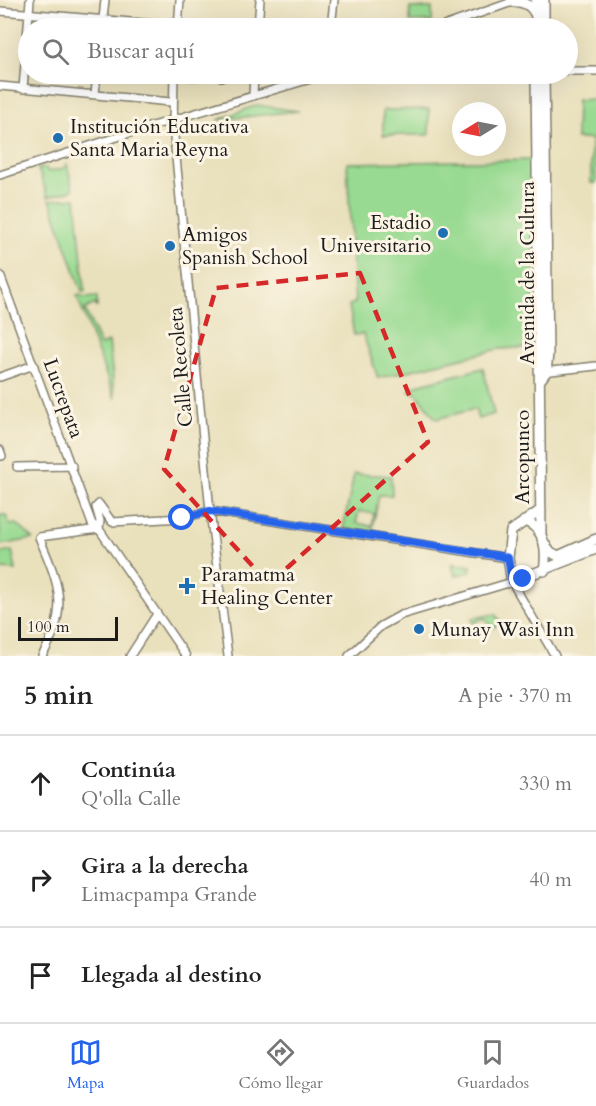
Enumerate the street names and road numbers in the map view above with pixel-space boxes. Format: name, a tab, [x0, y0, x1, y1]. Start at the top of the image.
street label: Avenida de la Cultura	[514, 181, 541, 365]
street label: Calle Recoleta	[162, 305, 199, 428]
street label: Lucrepata	[37, 355, 91, 442]
street label: Arcopunco	[509, 410, 536, 504]

